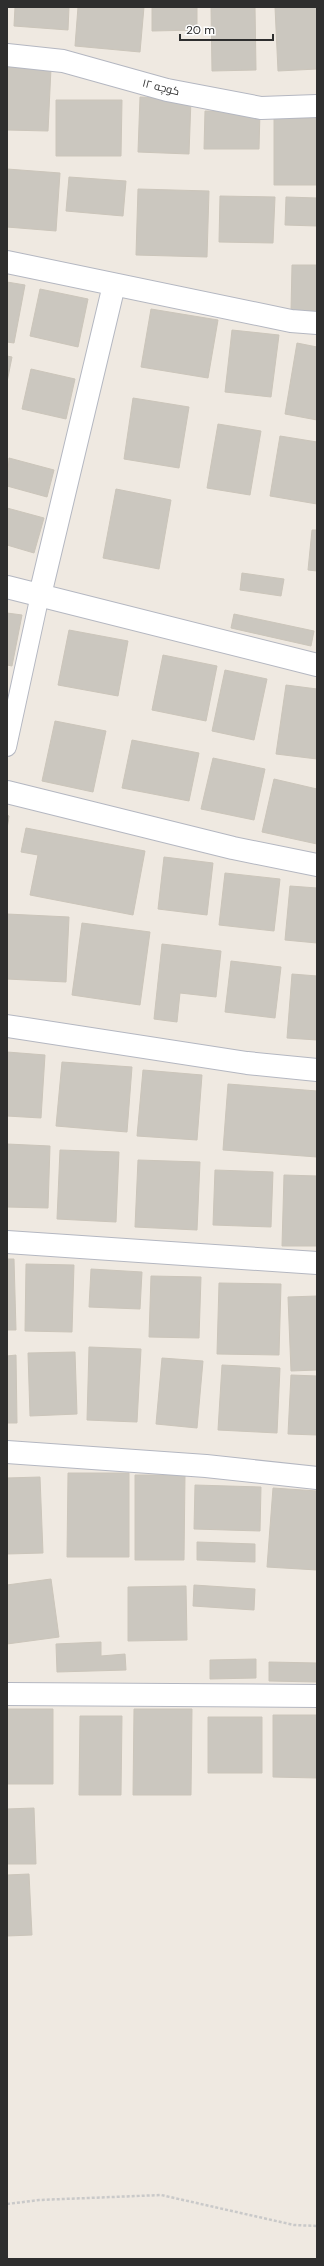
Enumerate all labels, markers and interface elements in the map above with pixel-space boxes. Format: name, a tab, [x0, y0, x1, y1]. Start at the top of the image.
scale bar	[180, 16, 273, 42]
text: 20 m	[186, 22, 215, 38]
street label: کوچه ۱۲	[141, 76, 181, 98]

